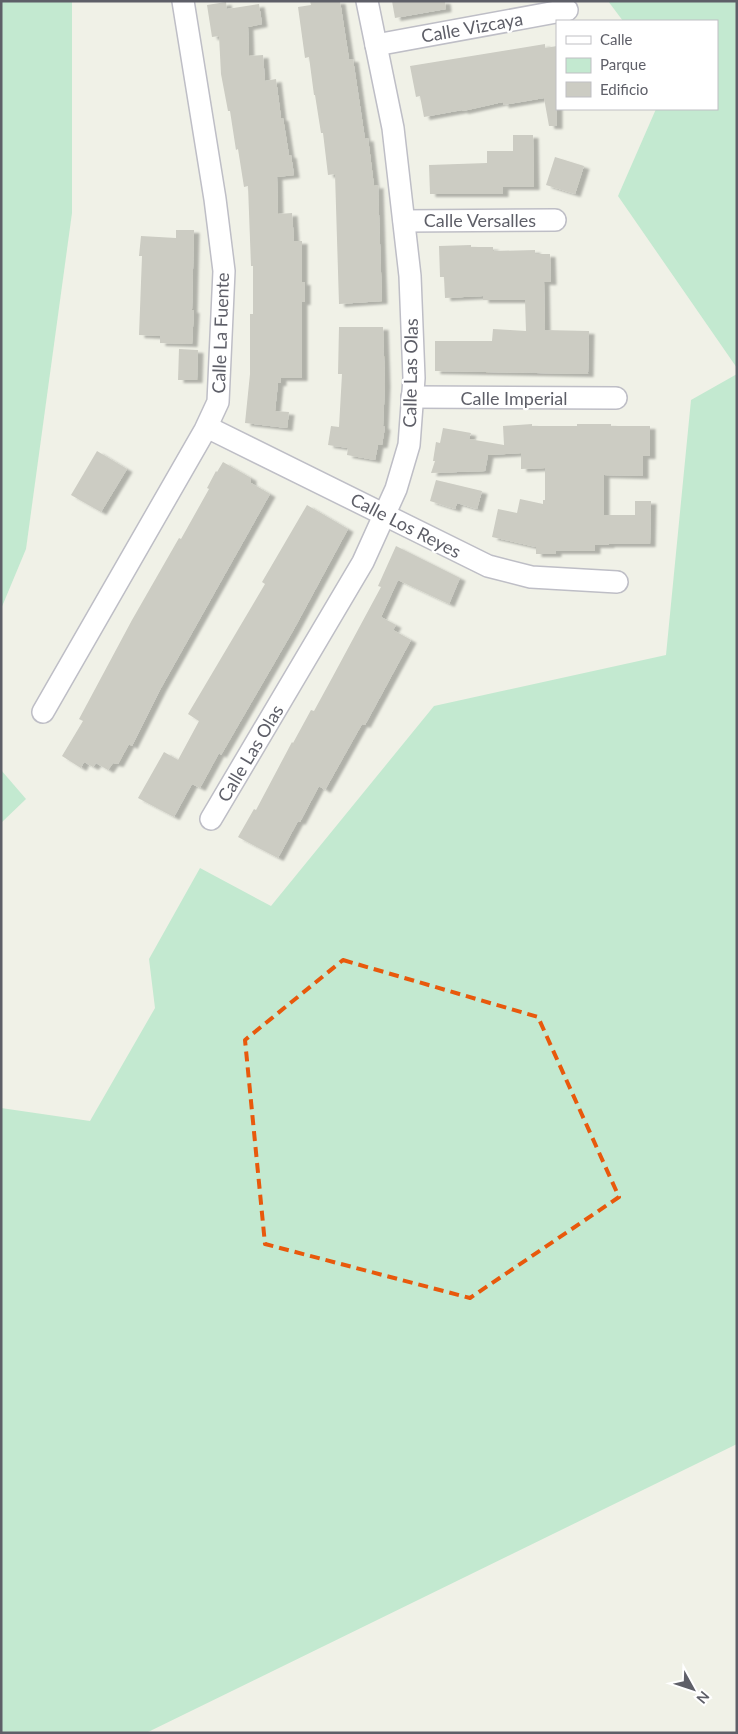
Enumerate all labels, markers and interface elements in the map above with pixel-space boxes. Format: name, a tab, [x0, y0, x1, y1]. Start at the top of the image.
street label: Calle Vizcaya	[419, 7, 525, 47]
legend	[556, 20, 718, 110]
text: Calle	[600, 30, 633, 48]
text: Parque	[600, 55, 646, 73]
text: Edificio	[600, 80, 648, 98]
street label: Calle Versalles	[424, 209, 536, 231]
street label: Calle La Fuente	[207, 272, 233, 394]
street label: Calle Las Olas	[398, 318, 422, 428]
street label: Calle Imperial	[461, 387, 567, 409]
street label: Calle Los Reyes	[347, 488, 465, 562]
street label: Calle Las Olas	[212, 700, 288, 806]
north arrow	[668, 1664, 718, 1714]
text: N	[693, 1688, 713, 1707]

